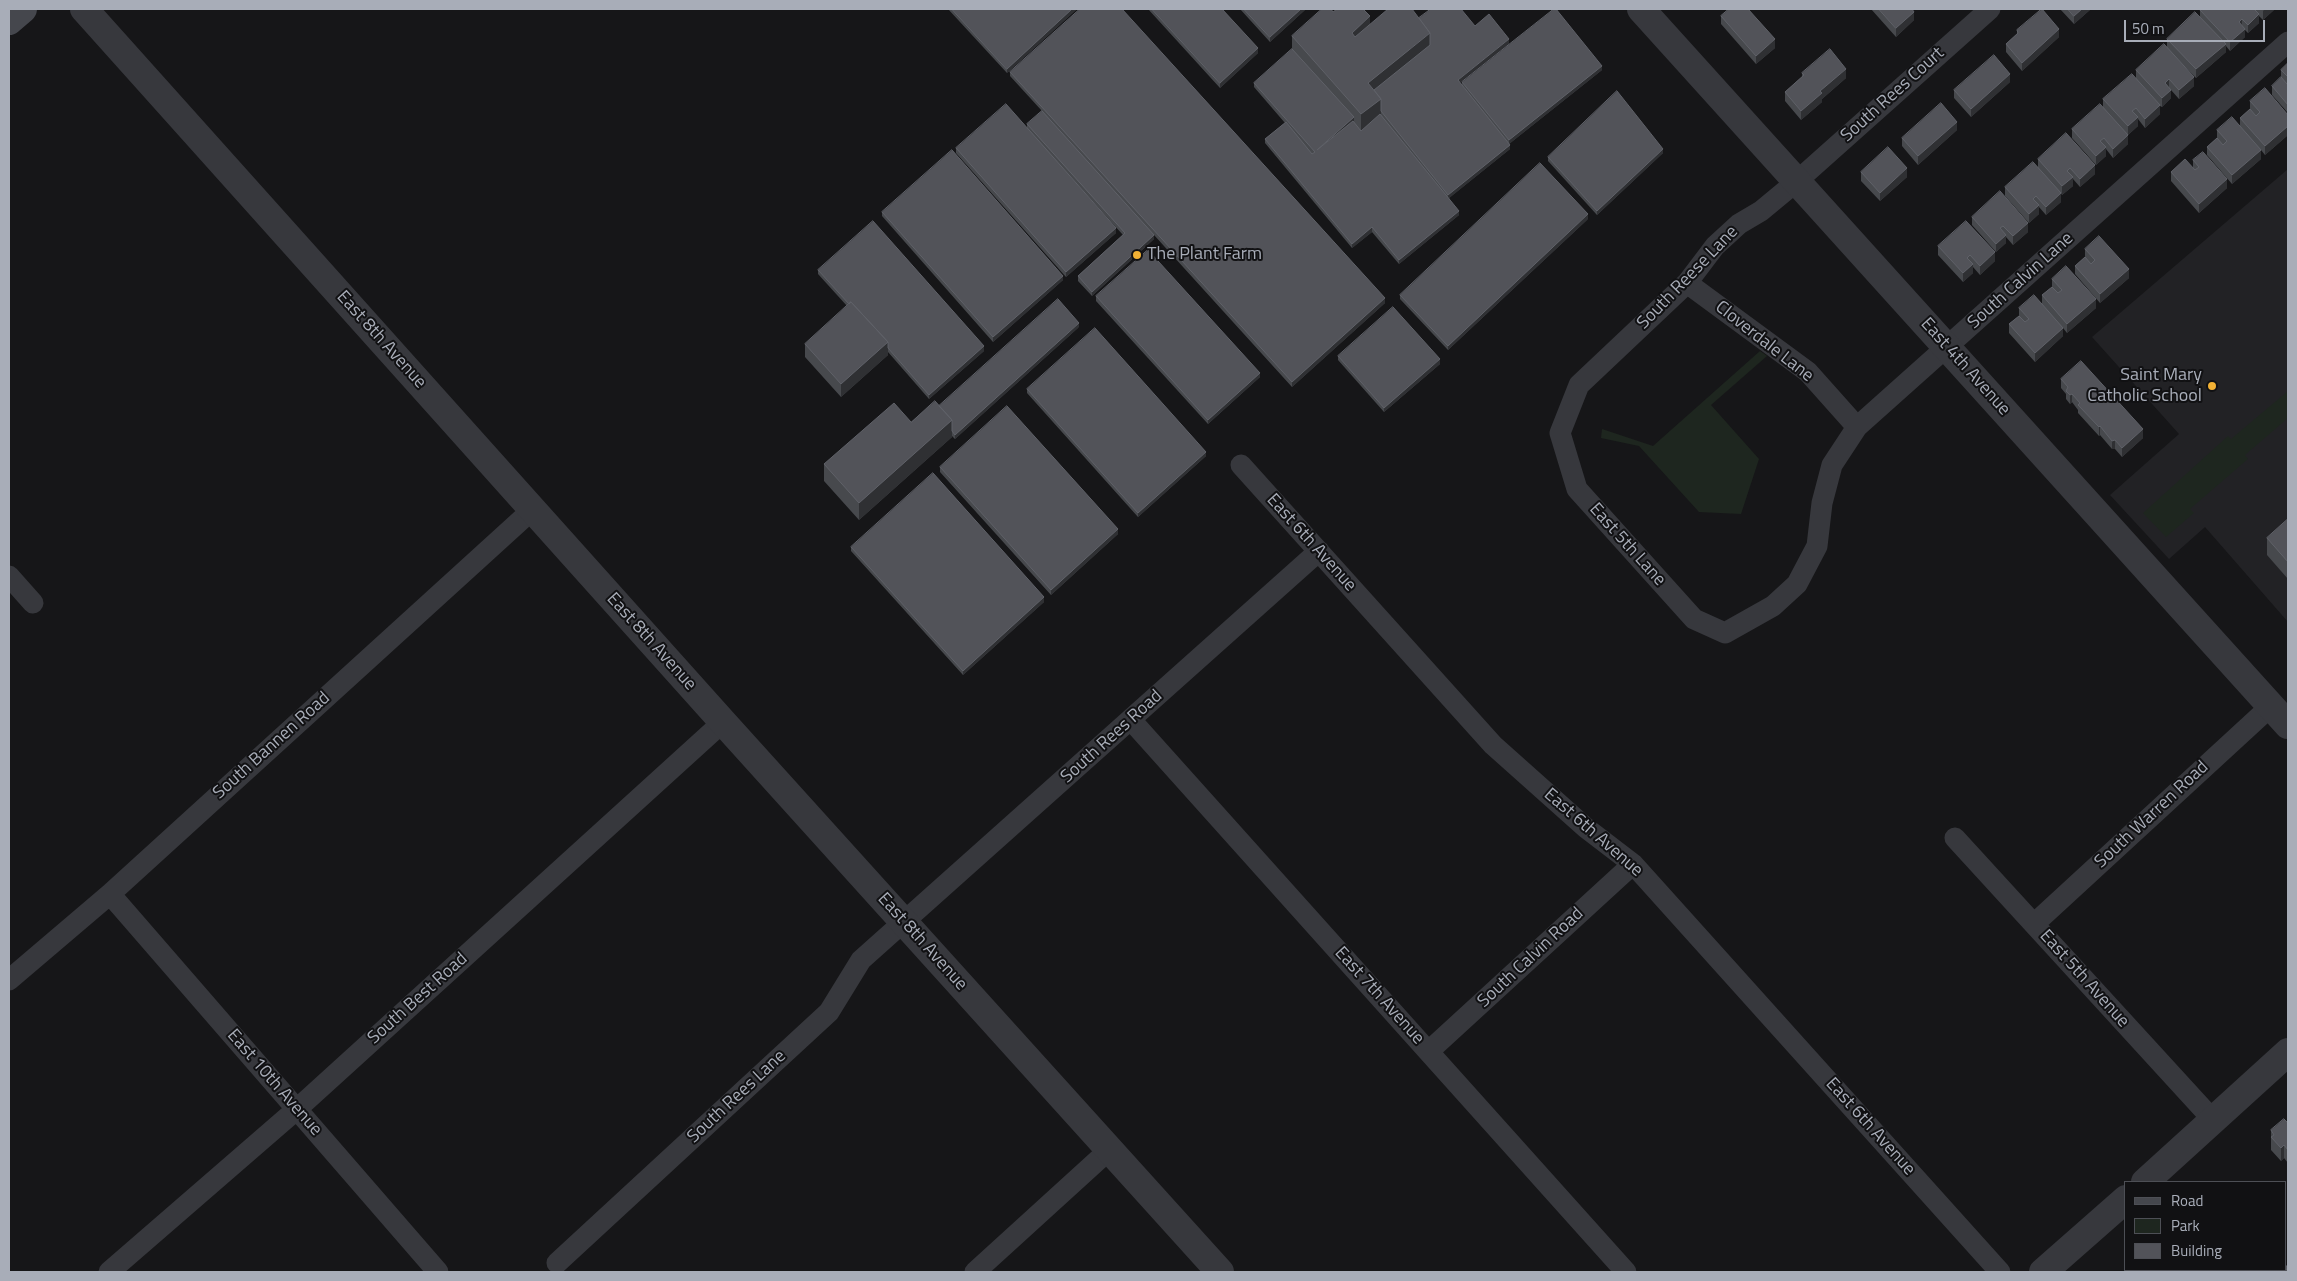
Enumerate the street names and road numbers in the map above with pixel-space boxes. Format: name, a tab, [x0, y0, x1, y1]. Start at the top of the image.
street label: South Rees Court	[1837, 43, 1949, 147]
street label: South Reese Lane	[1633, 222, 1743, 334]
street label: South Calvin Lane	[1964, 228, 2078, 334]
street label: East 8th Avenue	[332, 287, 430, 393]
street label: Cloverdale Lane	[1710, 297, 1818, 387]
street label: East 4th Avenue	[1916, 314, 2014, 420]
street label: East 6th Avenue	[1262, 490, 1360, 596]
street label: East 5th Lane	[1584, 499, 1670, 591]
street label: East 8th Avenue	[602, 589, 700, 695]
street label: South Rees Road	[1057, 686, 1167, 788]
street label: South Bannen Road	[209, 688, 335, 804]
street label: South Warren Road	[2091, 757, 2213, 873]
street label: East 6th Avenue	[1539, 784, 1647, 882]
street label: East 8th Avenue	[873, 889, 971, 995]
street label: South Calvin Road	[1474, 903, 1588, 1013]
street label: East 5th Avenue	[2035, 926, 2133, 1032]
street label: East 7th Avenue	[1330, 943, 1428, 1049]
street label: South Best Road	[364, 949, 472, 1049]
street label: East 10th Avenue	[222, 1025, 326, 1141]
street label: South Rees Lane	[683, 1046, 791, 1148]
street label: East 6th Avenue	[1821, 1074, 1919, 1180]

